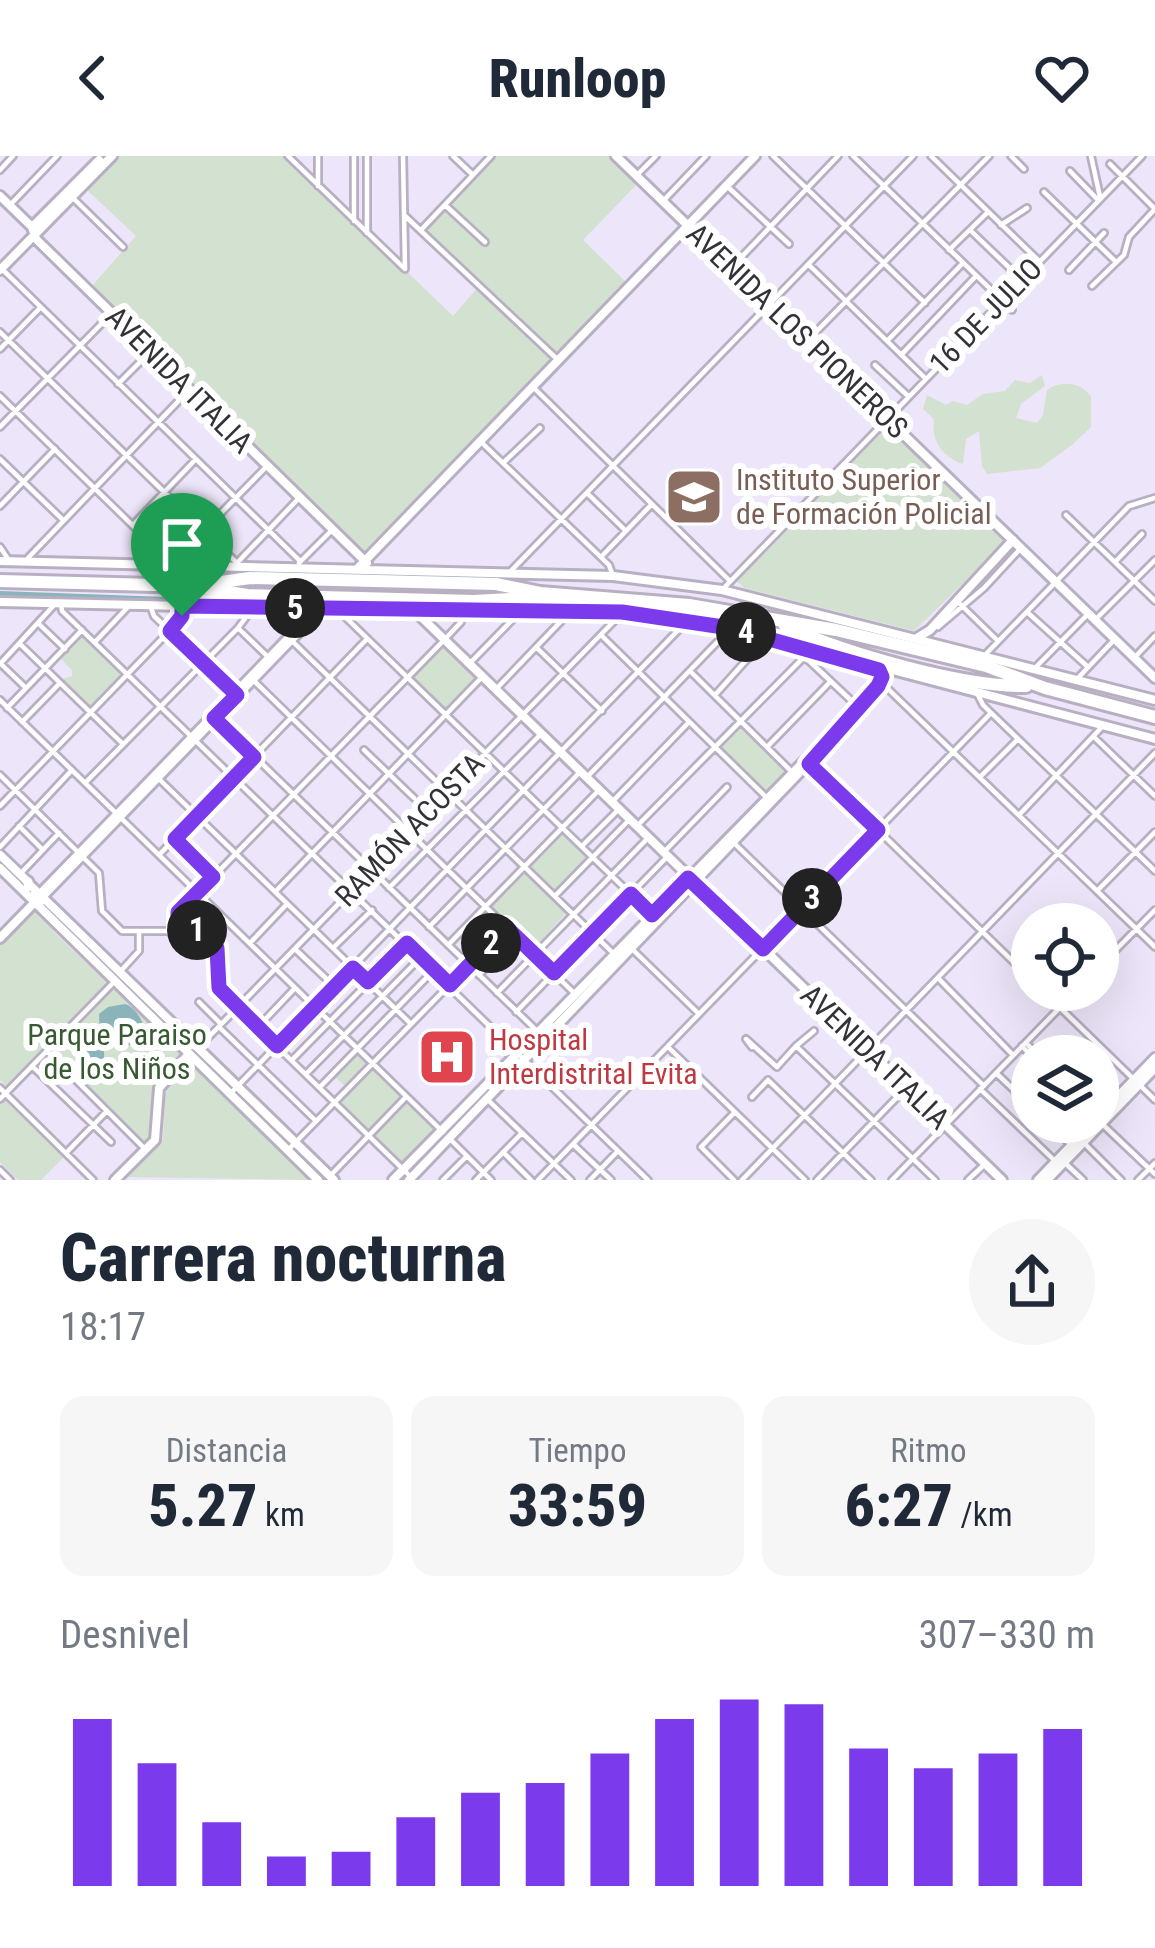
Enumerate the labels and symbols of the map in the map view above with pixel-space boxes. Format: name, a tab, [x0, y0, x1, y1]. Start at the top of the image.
street label: AVENIDA LOS PIONEROS	[680, 216, 915, 445]
street label: 16 DE JULIO	[922, 251, 1049, 381]
street label: AVENIDA ITALIA	[99, 299, 260, 460]
place label: Instituto Superior de Formación Policial	[736, 462, 992, 531]
school or university icon: Instituto Superior de Formación Policial	[663, 466, 725, 528]
pin	[131, 493, 233, 616]
pin: 5	[265, 578, 325, 638]
pin: 4	[716, 602, 776, 662]
street label: RAMÓN ACOSTA	[328, 746, 491, 913]
pin: 3	[782, 868, 842, 928]
pin: 1	[167, 900, 227, 960]
pin: 2	[461, 913, 521, 973]
street label: AVENIDA ITALIA	[794, 977, 957, 1136]
park label: Parque Paraiso de los Niños	[27, 1017, 207, 1086]
place label: Hospital Interdistrital Evita	[489, 1022, 698, 1091]
hospital icon: Hospital Interdistrital Evita	[416, 1026, 478, 1088]

